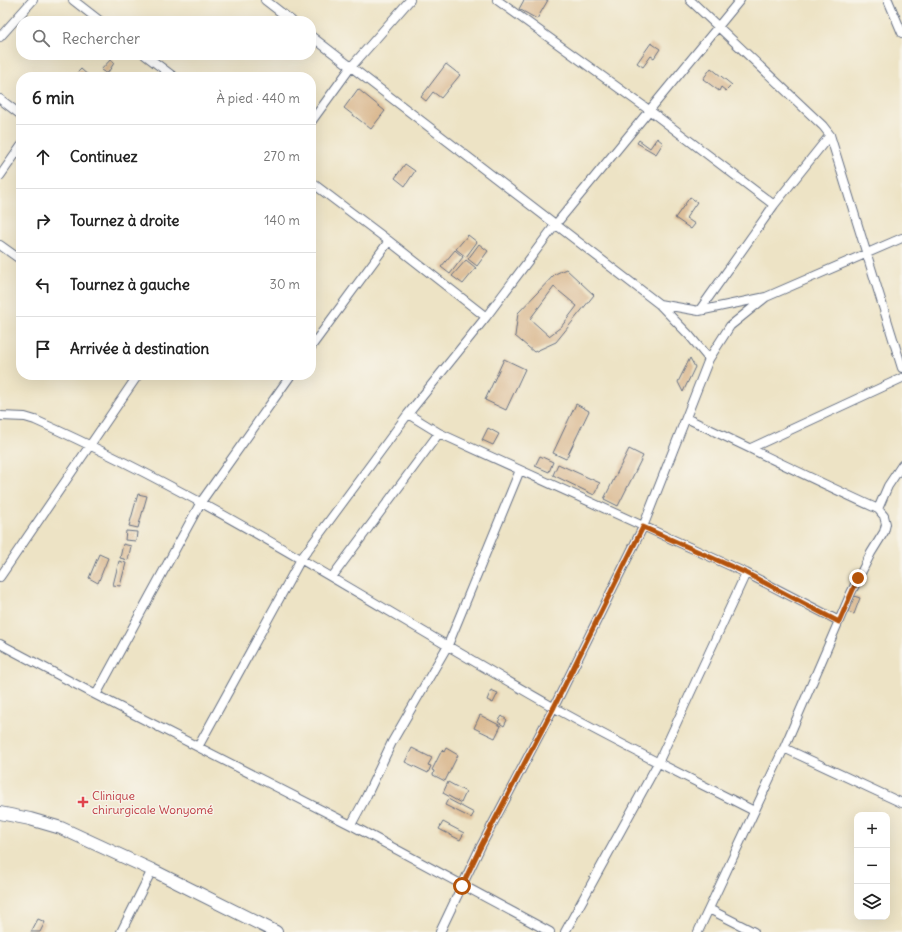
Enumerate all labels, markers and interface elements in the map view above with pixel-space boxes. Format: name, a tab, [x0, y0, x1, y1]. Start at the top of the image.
search box	[16, 16, 316, 60]
icon: search	[30, 27, 52, 49]
text: Rechercher	[62, 29, 140, 48]
text: 6 min	[32, 87, 74, 109]
text: À pied · 440 m	[216, 90, 300, 107]
icon: ahead	[32, 146, 54, 168]
text: Continuez	[70, 147, 138, 166]
text: 270 m	[263, 148, 300, 165]
icon: right	[32, 210, 54, 232]
text: Tournez à droite	[70, 211, 179, 230]
text: 140 m	[264, 212, 300, 229]
icon: left	[32, 274, 54, 296]
text: Tournez à gauche	[70, 275, 190, 294]
text: 30 m	[270, 276, 300, 293]
icon: arrive	[32, 338, 54, 360]
text: Arrivée à destination	[70, 339, 209, 358]
route end	[849, 569, 867, 587]
place label: Clinique chirurgicale Wonyomé	[92, 788, 213, 817]
marker: Clinique chirurgicale Wonyomé	[77, 796, 89, 808]
map controls	[854, 812, 890, 920]
button: +	[854, 812, 890, 848]
button: −	[854, 848, 890, 884]
route start	[453, 877, 471, 895]
button: layers	[854, 884, 890, 920]

